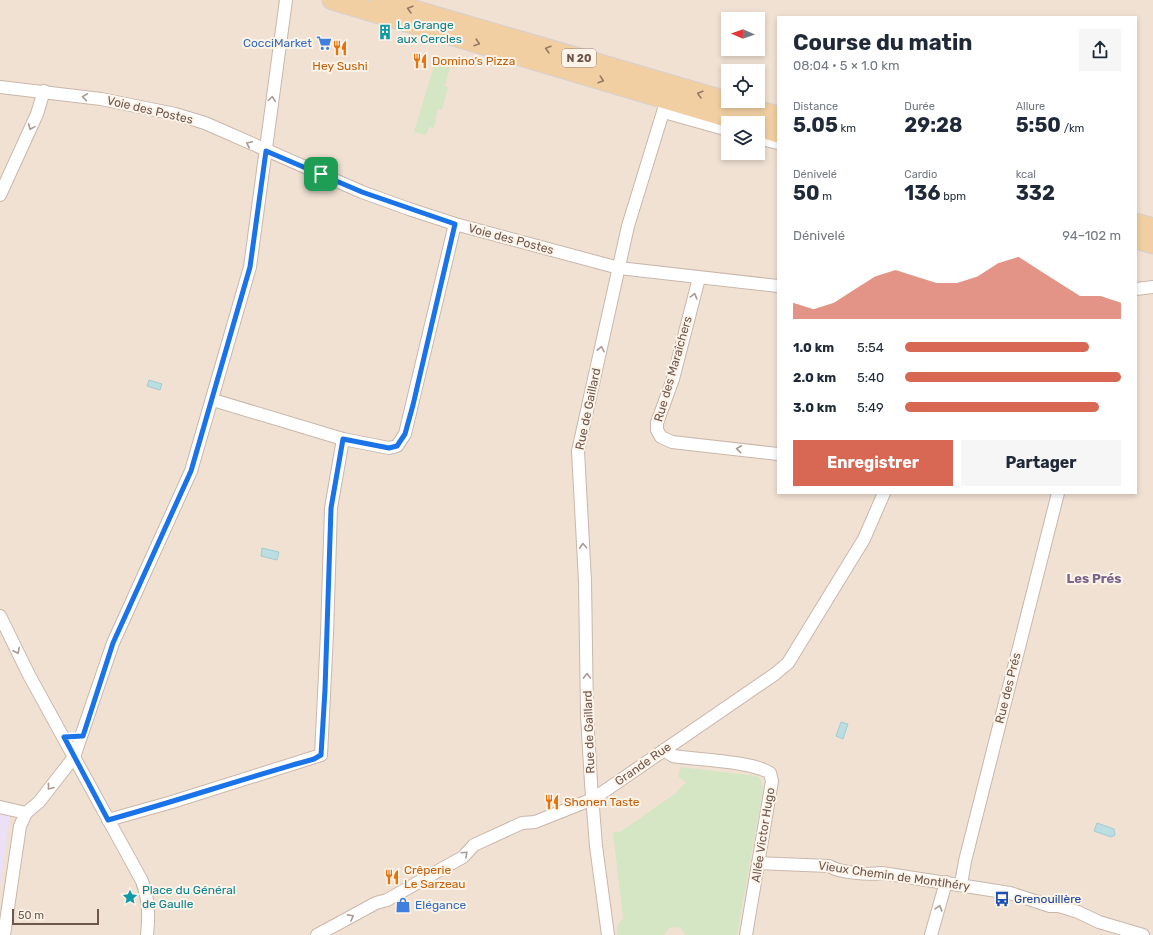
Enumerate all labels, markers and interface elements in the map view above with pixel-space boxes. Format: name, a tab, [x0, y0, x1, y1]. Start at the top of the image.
one-way arrow	[407, 5, 414, 14]
north arrow	[721, 12, 765, 56]
map controls	[721, 12, 765, 160]
place label: La Grange aux Cercles	[397, 18, 462, 46]
building icon: La Grange aux Cercles	[376, 23, 394, 41]
text: Course du matin	[793, 29, 972, 56]
button: share	[1079, 29, 1121, 71]
supermarket icon: CocciMarket	[315, 34, 333, 52]
place label: CocciMarket	[243, 36, 312, 50]
one-way arrow	[473, 38, 480, 47]
restaurant icon: Hey Sushi	[331, 39, 349, 57]
one-way arrow	[545, 45, 552, 54]
road number: N 20	[562, 49, 596, 67]
restaurant icon: Domino’s Pizza	[411, 52, 429, 70]
place label: Domino’s Pizza	[432, 54, 515, 68]
text: 08:04 · 5 × 1.0 km	[793, 58, 900, 73]
place label: Hey Sushi	[312, 59, 368, 73]
button: locate	[721, 64, 765, 108]
one-way arrow	[598, 75, 605, 84]
one-way arrow	[697, 90, 704, 99]
one-way arrow	[82, 93, 88, 102]
street label: Voie des Postes	[106, 93, 194, 127]
one-way arrow	[268, 96, 277, 102]
text: Distance	[793, 100, 838, 113]
text: Durée	[904, 100, 935, 113]
text: Allure	[1016, 100, 1045, 113]
text: 5.05	[793, 113, 838, 137]
text: 29:28	[904, 113, 963, 137]
text: 5:50	[1016, 113, 1061, 137]
button: layers	[721, 116, 765, 160]
text: km	[838, 122, 856, 135]
text: /km	[1061, 122, 1084, 135]
one-way arrow	[27, 124, 35, 131]
one-way arrow	[246, 140, 253, 148]
pin	[304, 157, 338, 191]
icon: arrive	[310, 163, 332, 185]
text: Dénivelé	[793, 168, 837, 181]
text: Cardio	[904, 168, 937, 181]
text: kcal	[1016, 168, 1036, 181]
text: 50	[793, 181, 820, 205]
text: 136	[904, 181, 940, 205]
text: 332	[1016, 181, 1055, 205]
text: m	[820, 190, 832, 203]
text: bpm	[940, 190, 966, 203]
street label: Voie des Postes	[467, 221, 555, 257]
text: Dénivelé	[793, 228, 845, 243]
text: 94–102 m	[1062, 228, 1121, 243]
one-way arrow	[690, 293, 698, 299]
street label: Rue des Maraîchers	[651, 315, 695, 423]
text: 1.0 km	[793, 340, 834, 355]
text: 5:54	[857, 340, 884, 355]
one-way arrow	[596, 346, 604, 352]
street label: Rue de Gaillard	[572, 367, 604, 451]
text: 2.0 km	[793, 370, 836, 385]
text: 5:40	[857, 370, 884, 385]
text: 3.0 km	[793, 400, 836, 415]
text: 5:49	[857, 400, 884, 415]
button: Enregistrer	[793, 440, 953, 486]
button: Partager	[961, 440, 1121, 486]
one-way arrow	[736, 445, 742, 454]
one-way arrow	[579, 543, 588, 549]
district label: Les Prés	[1067, 571, 1121, 586]
one-way arrow	[12, 647, 19, 655]
street label: Rue des Prés	[992, 651, 1024, 725]
one-way arrow	[583, 673, 591, 679]
street label: Rue de Gaillard	[581, 690, 597, 774]
street label: Grande Rue	[612, 739, 674, 788]
one-way arrow	[47, 783, 54, 790]
street label: Allée Victor Hugo	[749, 786, 777, 883]
restaurant icon: Shonen Taste	[543, 793, 561, 811]
place label: Shonen Taste	[564, 795, 640, 809]
one-way arrow	[460, 851, 468, 859]
street label: Vieux Chemin de Montlhéry	[817, 858, 971, 894]
place label: Crêperie Le Sarzeau	[404, 863, 466, 891]
restaurant icon: Crêperie Le Sarzeau	[383, 868, 401, 886]
place label: Place du Général de Gaulle	[142, 883, 236, 911]
place icon: Place du Général de Gaulle	[121, 888, 139, 906]
bus stop icon: Grenouillère	[993, 890, 1011, 908]
place label: Grenouillère	[1014, 892, 1082, 906]
shop icon: Elégance	[394, 896, 412, 914]
place label: Elégance	[415, 898, 467, 912]
one-way arrow	[934, 905, 943, 912]
scale bar	[12, 907, 99, 926]
text: 50 m	[18, 909, 44, 922]
one-way arrow	[347, 914, 355, 921]

